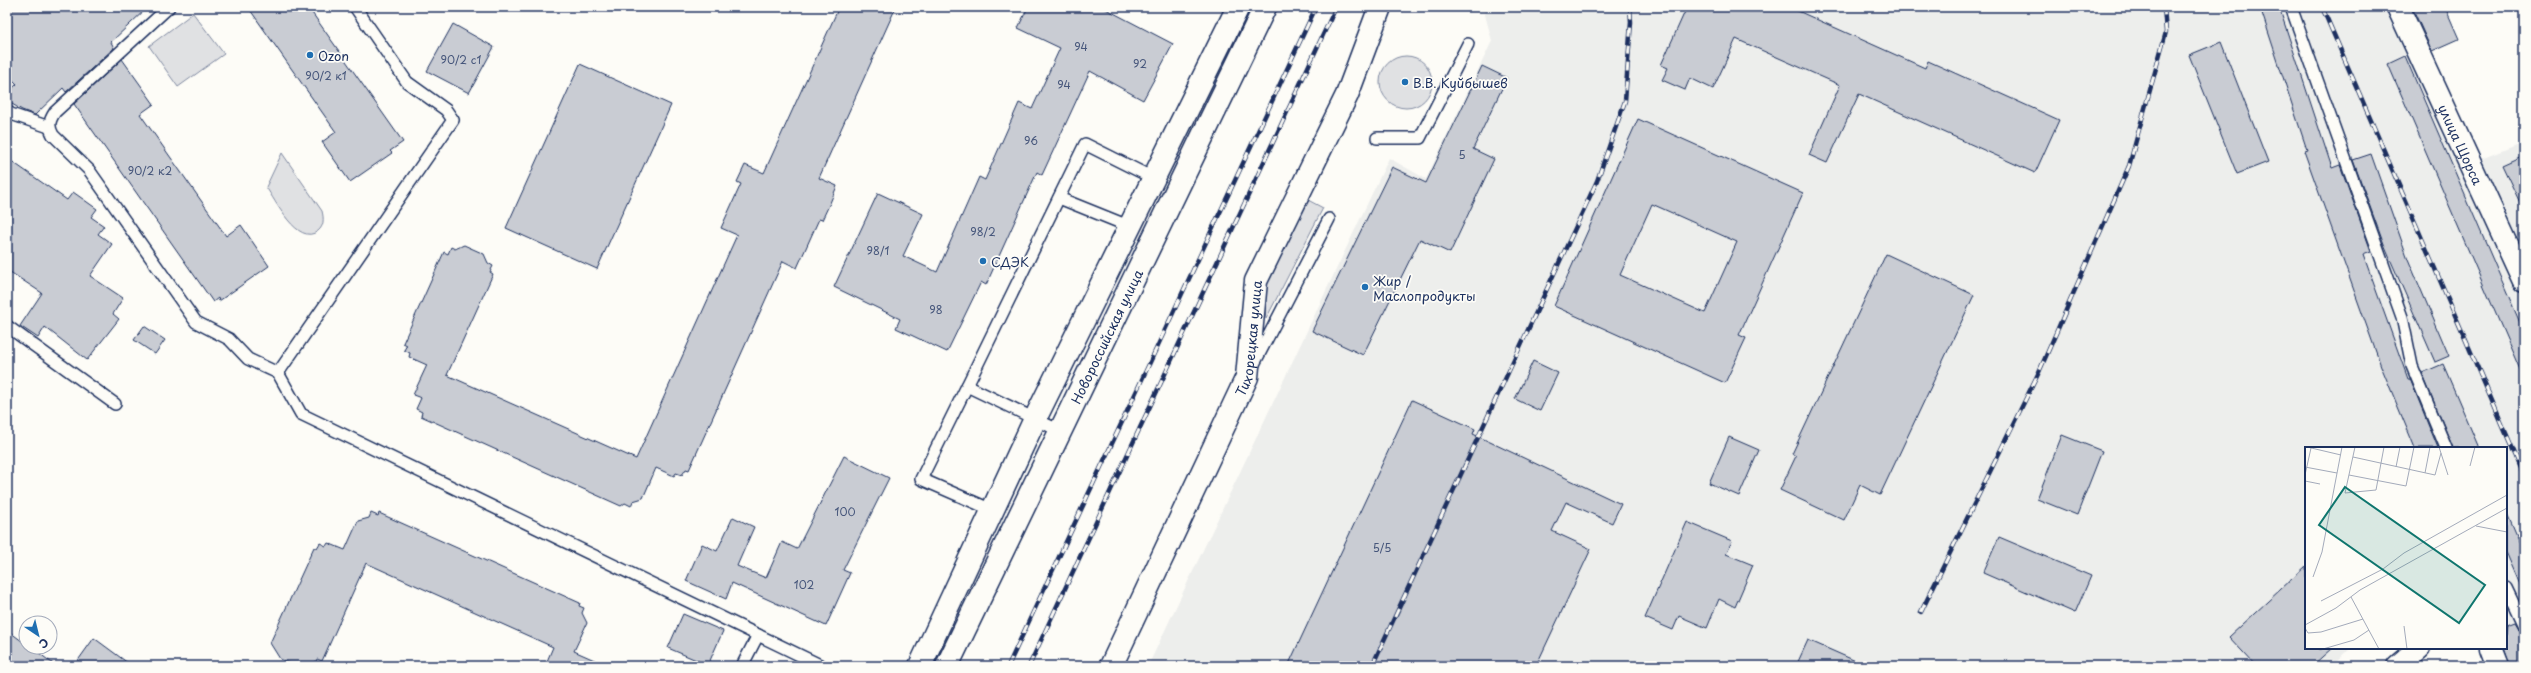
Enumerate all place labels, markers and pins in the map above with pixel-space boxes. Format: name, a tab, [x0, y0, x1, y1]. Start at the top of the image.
place label: Ozon	[318, 46, 349, 65]
marker: Ozon	[305, 50, 315, 60]
place label: В.В. Куйбышев	[1413, 73, 1508, 92]
marker: В.В. Куйбышев	[1400, 77, 1410, 87]
place label: СДЭК	[991, 252, 1029, 271]
marker: СДЭК	[978, 256, 988, 266]
place label: Жир / Маслопродукты	[1373, 271, 1476, 305]
marker: Жир / Маслопродукты	[1360, 282, 1370, 292]

